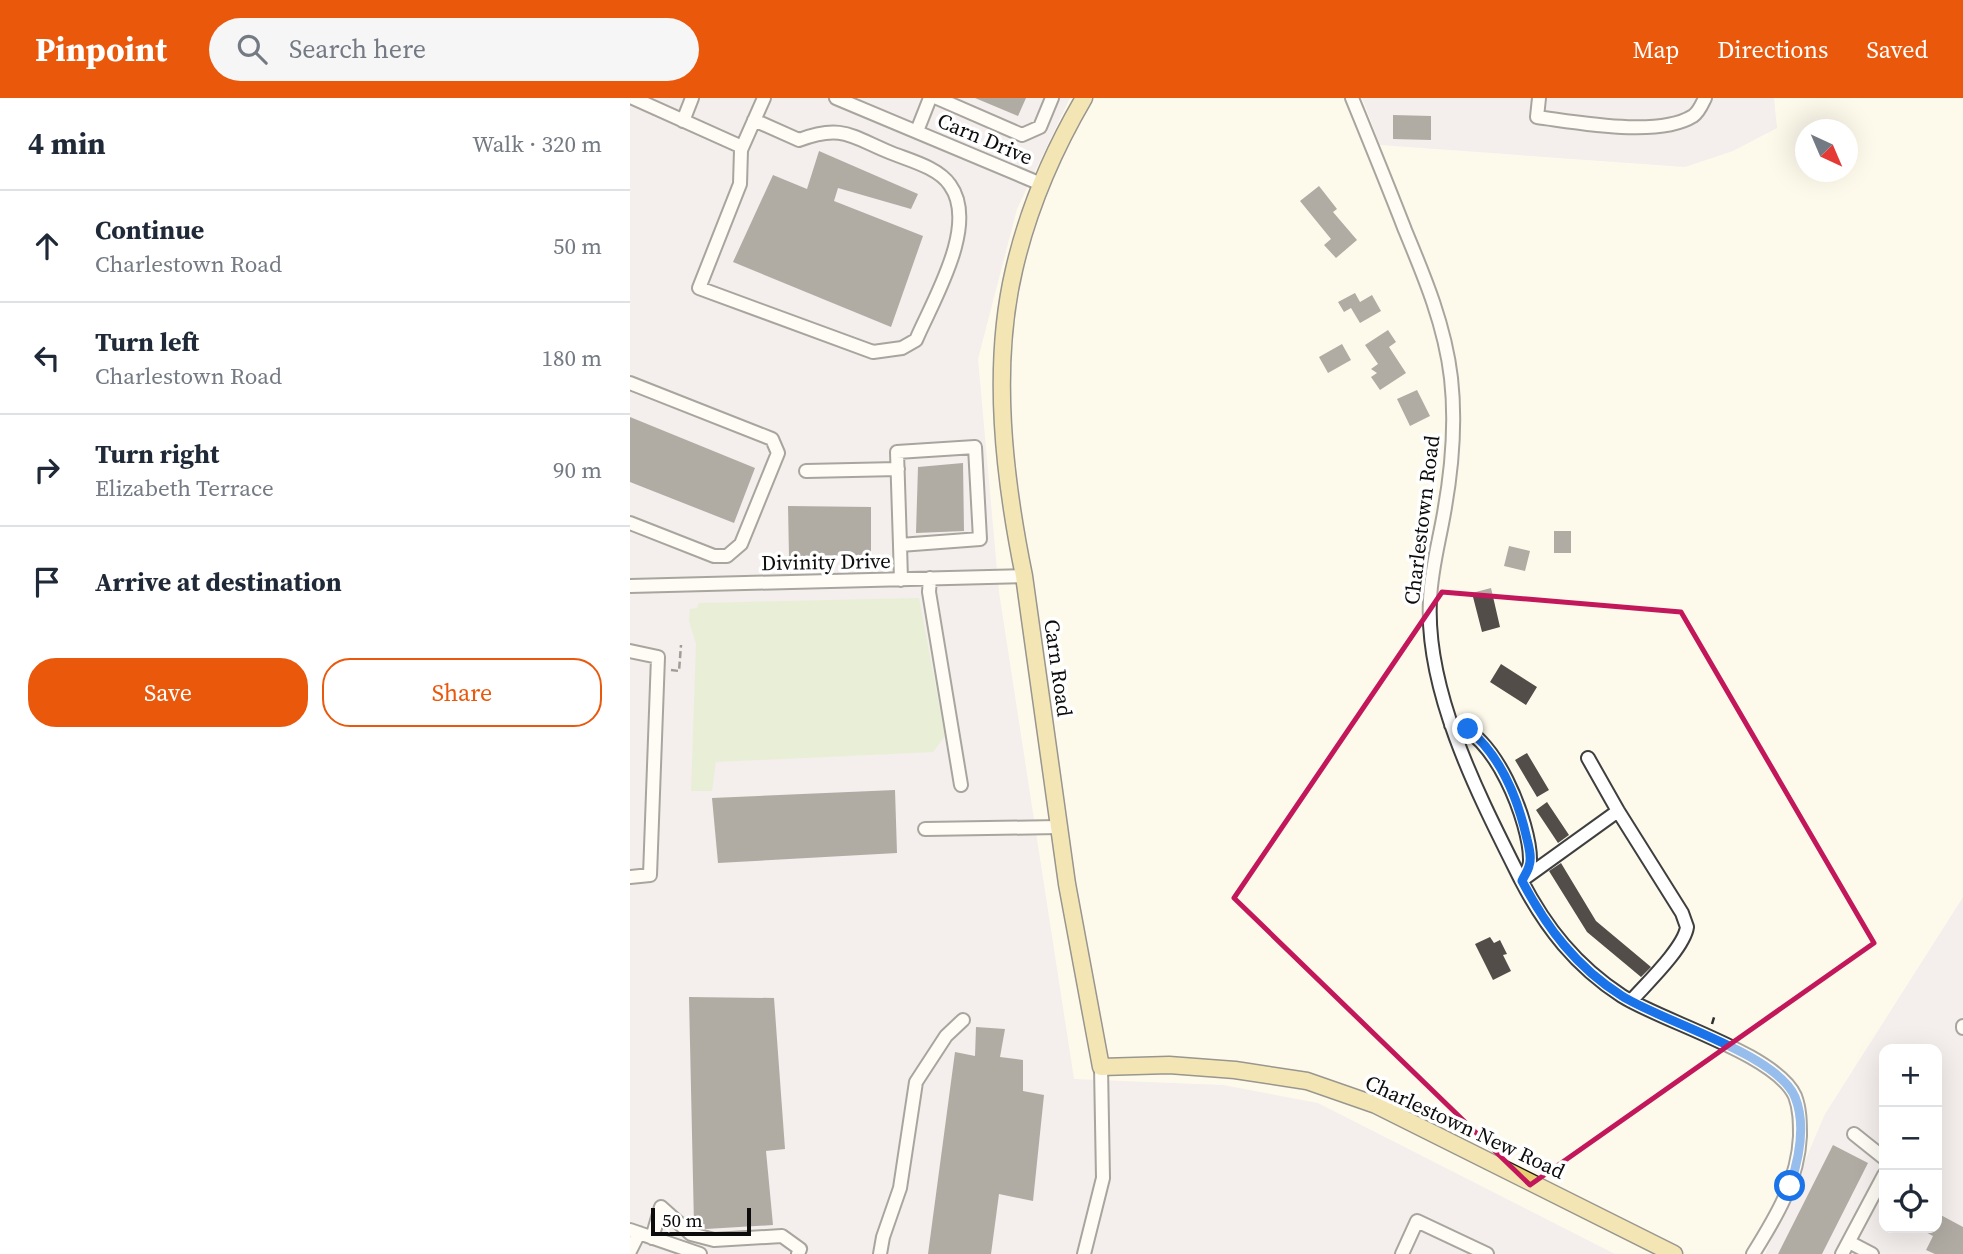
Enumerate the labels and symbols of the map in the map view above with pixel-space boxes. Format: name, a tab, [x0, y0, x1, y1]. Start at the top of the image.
street label: Carn Drive	[933, 105, 1037, 172]
north arrow	[1795, 119, 1858, 182]
street label: Charlestown Road	[1397, 433, 1446, 606]
street label: Divinity Drive	[761, 546, 891, 577]
street label: Carn Road	[1037, 617, 1080, 719]
route end	[1452, 713, 1483, 744]
street label: Charlestown New Road	[1361, 1067, 1570, 1186]
route start	[1774, 1170, 1805, 1201]
scale bar	[651, 1205, 751, 1237]

